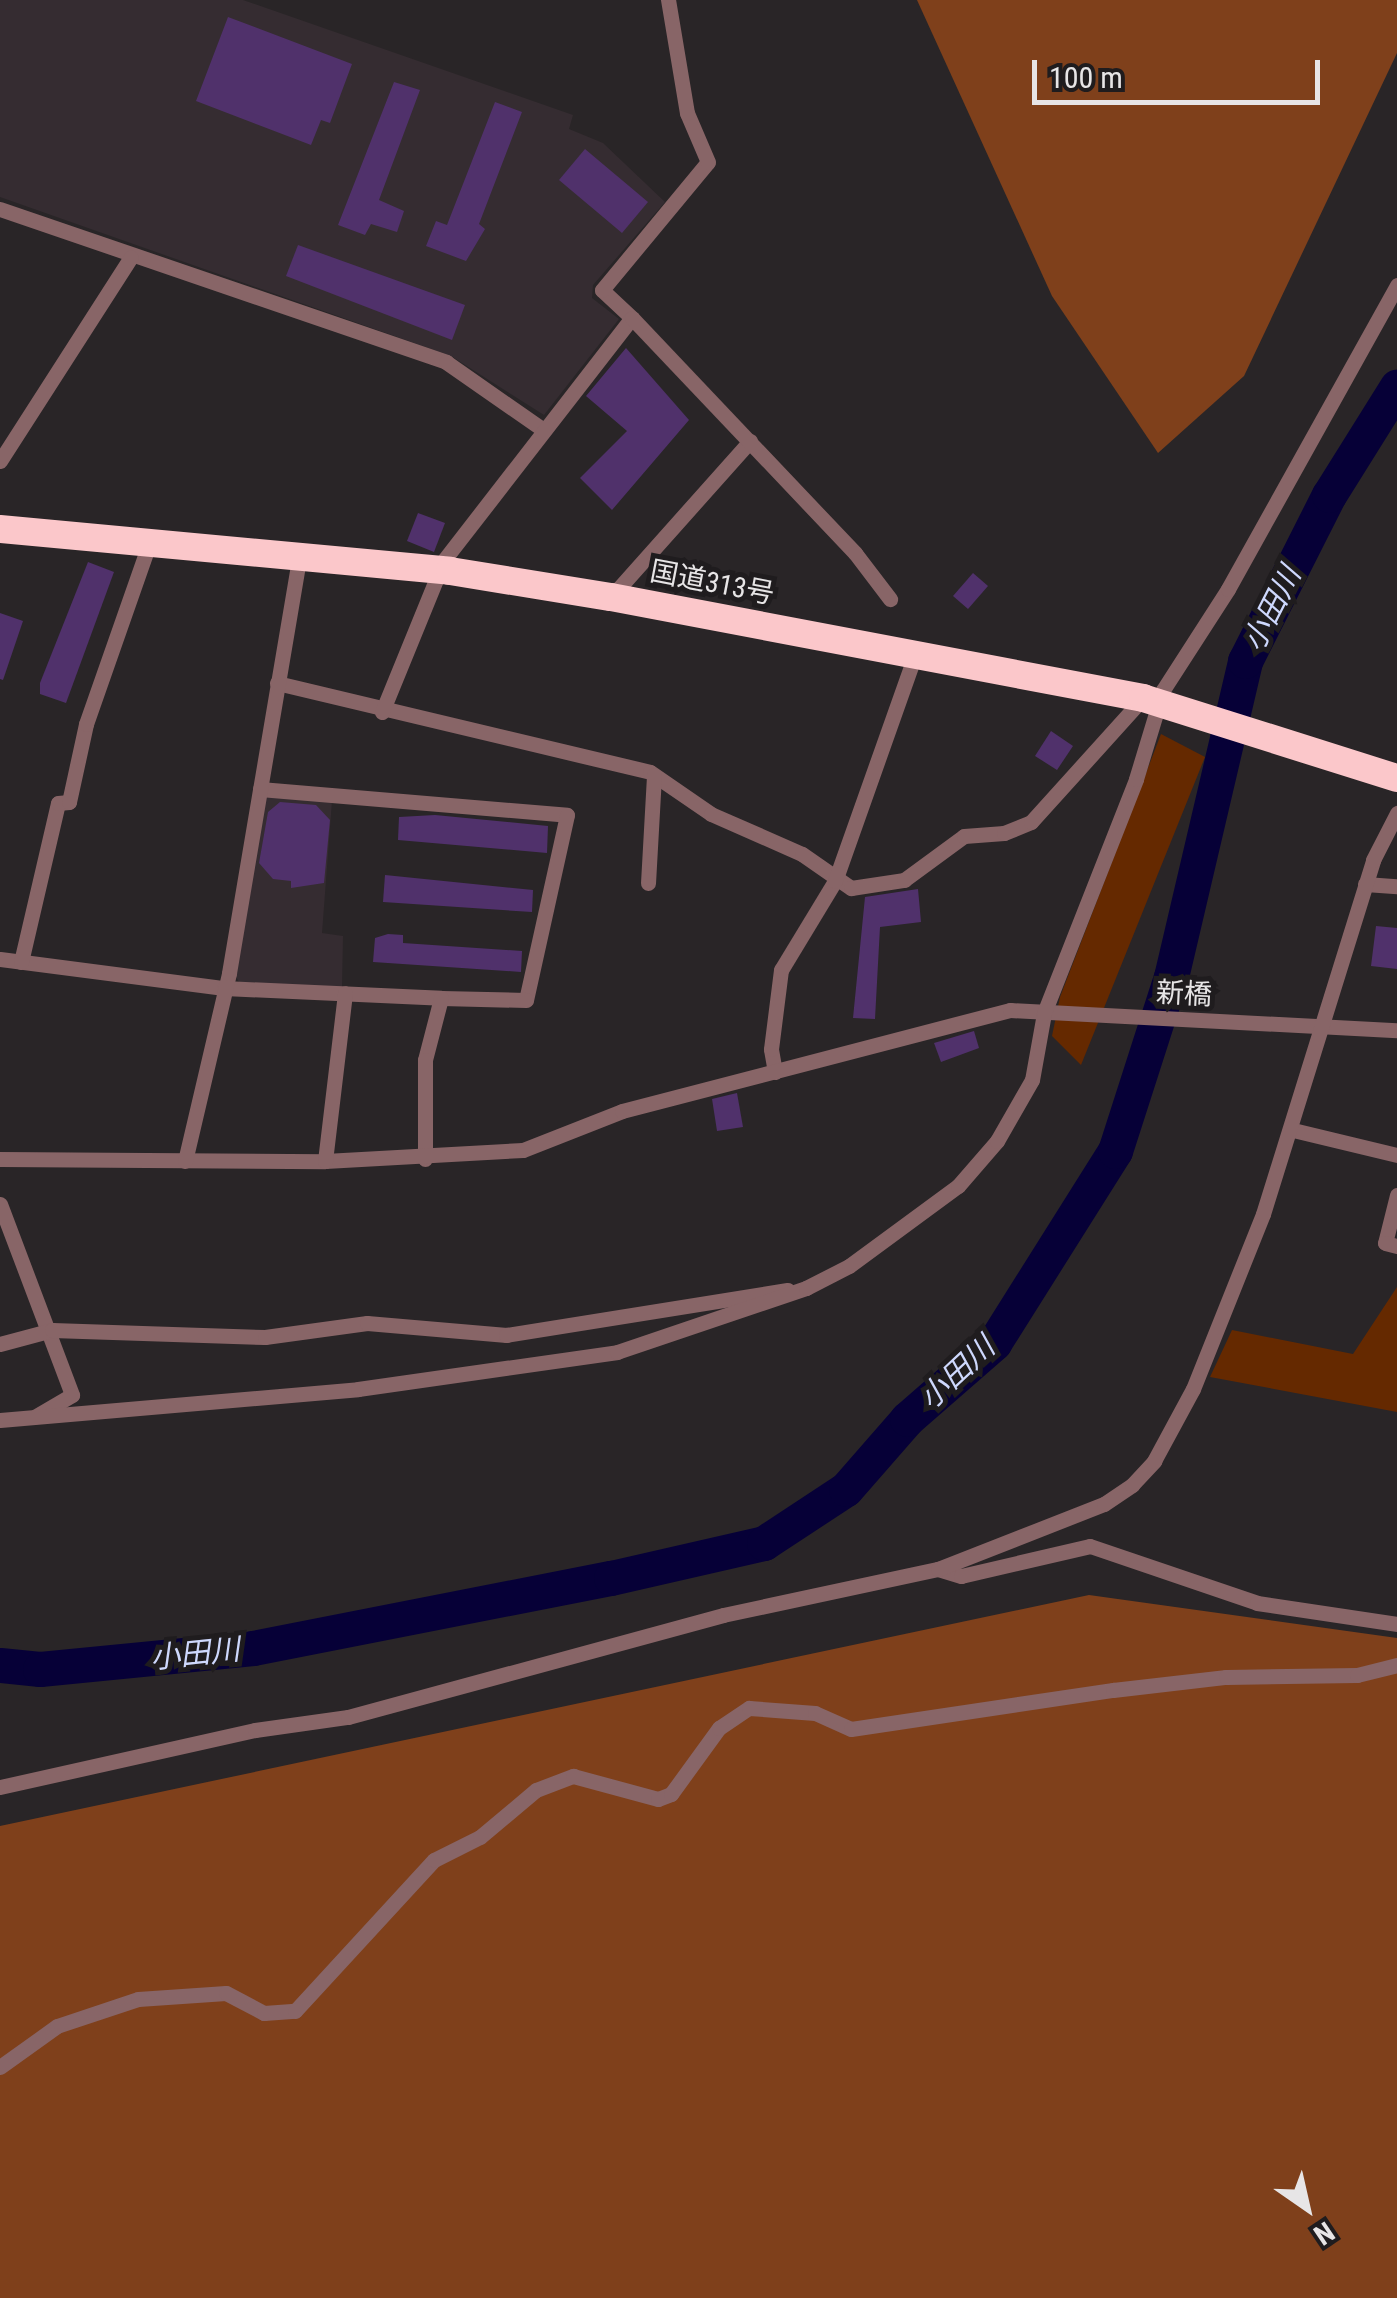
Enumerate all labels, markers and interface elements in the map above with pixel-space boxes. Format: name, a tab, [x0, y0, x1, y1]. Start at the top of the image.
scale bar	[1037, 40, 1324, 102]
text: 100 m	[1049, 60, 1123, 95]
street label: 国道313号	[647, 555, 777, 611]
water label: 小田川	[1236, 561, 1308, 657]
street label: 新橋	[1155, 976, 1213, 1012]
water label: 小田川	[912, 1329, 1002, 1417]
water label: 小田川	[148, 1631, 242, 1677]
north arrow	[1257, 2158, 1357, 2258]
text: N	[1308, 2215, 1340, 2252]

